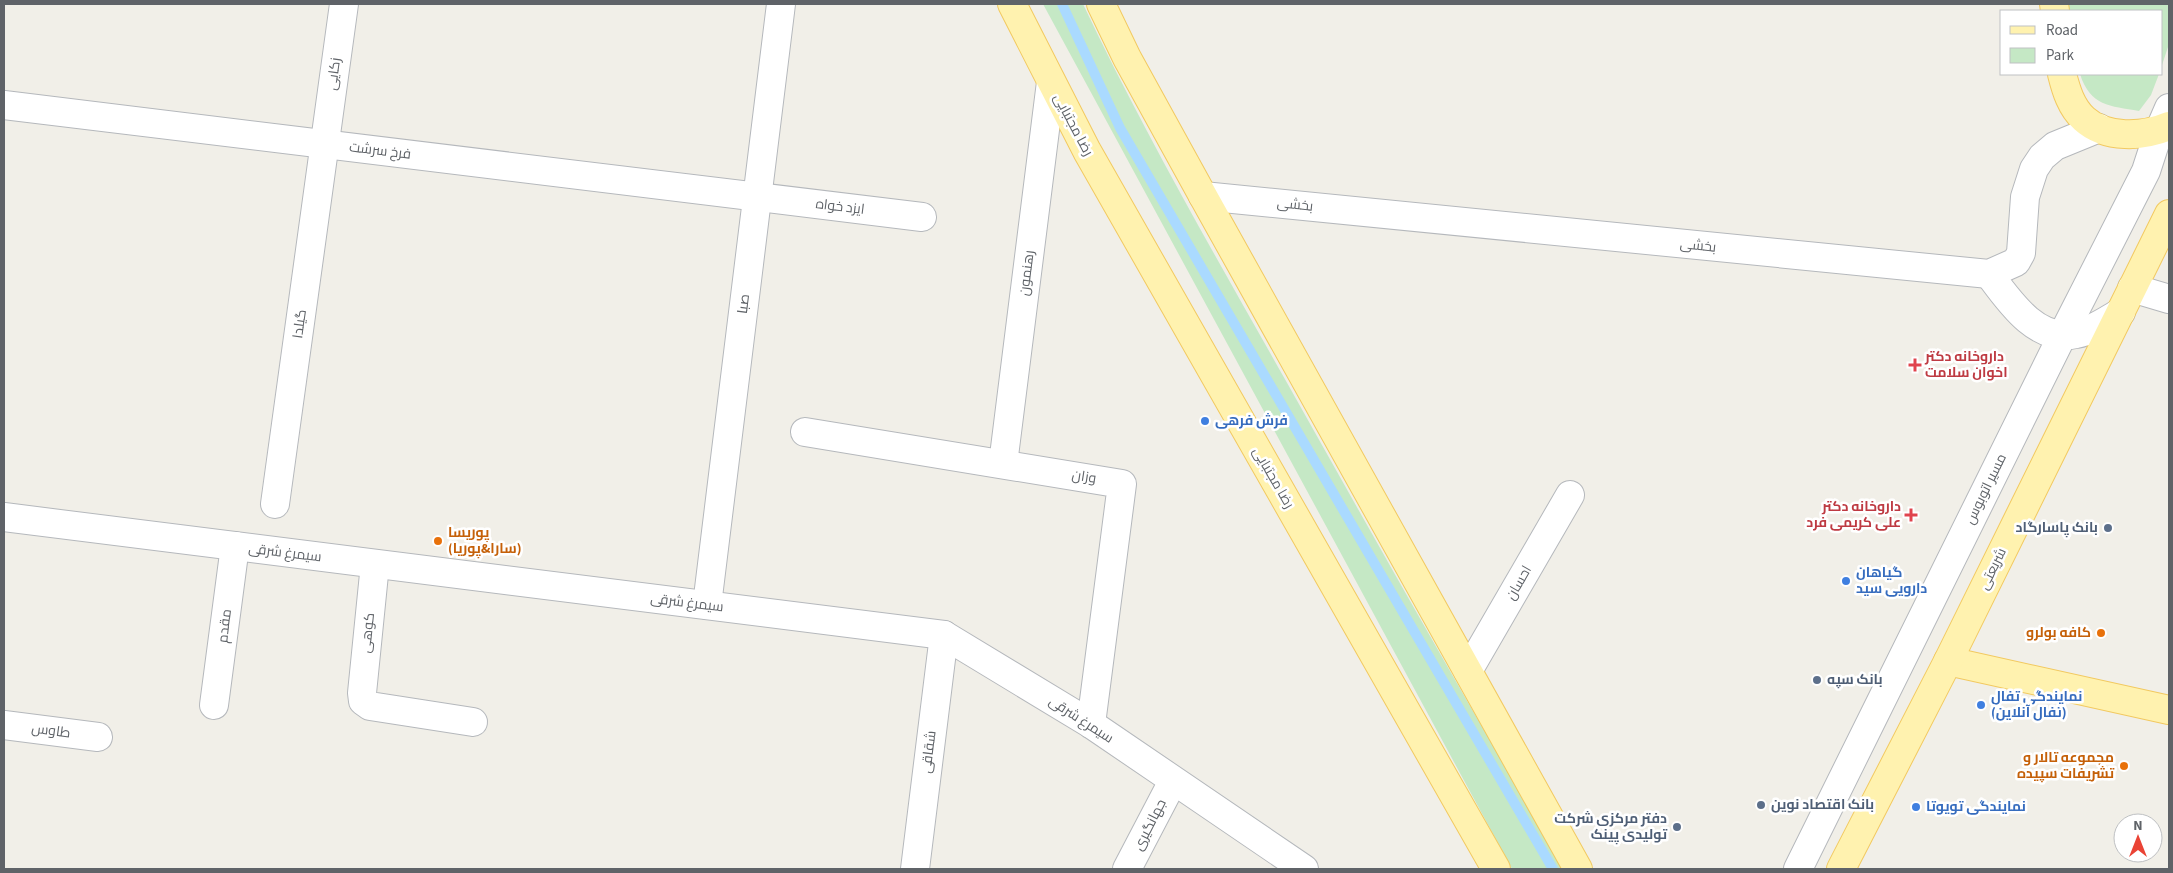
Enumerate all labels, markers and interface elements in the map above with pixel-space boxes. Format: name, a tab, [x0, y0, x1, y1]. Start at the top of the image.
legend	[2000, 10, 2163, 75]
text: Road	[2046, 20, 2078, 41]
text: Park	[2046, 45, 2075, 66]
street label: زکایی	[322, 56, 346, 92]
street label: رضا مجتبایی	[1048, 90, 1098, 160]
street label: فرخ سرشت	[348, 137, 412, 165]
street label: بخشی	[1276, 193, 1314, 217]
street label: ایزد خواه	[814, 194, 866, 220]
street label: بخشی	[1679, 234, 1717, 258]
street label: رهنمون	[1014, 249, 1040, 297]
street label: صبا	[733, 293, 755, 315]
street label: گیلدا	[288, 308, 312, 340]
place label: داروخانه دکتر اخوان سلامت	[1924, 347, 2008, 383]
marker: داروخانه دکتر اخوان سلامت	[1909, 359, 1921, 371]
place label: فرش فرهی	[1215, 411, 1288, 431]
marker: فرش فرهی	[1199, 415, 1211, 427]
street label: رضا مجتبایی	[1247, 444, 1299, 512]
street label: مسیر اتوبوس	[1960, 450, 2012, 528]
street label: وزان	[1070, 465, 1098, 489]
place label: داروخانه دکتر علی کریمی فرد	[1806, 497, 1901, 533]
marker: داروخانه دکتر علی کریمی فرد	[1905, 509, 1917, 521]
place label: بانک پاسارگاد	[2015, 518, 2098, 538]
marker: بانک پاسارگاد	[2102, 522, 2114, 534]
place label: پوریسا (سارا&پوریا)	[448, 523, 521, 559]
marker: پوریسا (سارا&پوریا)	[432, 535, 444, 547]
street label: سیمرغ شرقی	[247, 539, 323, 567]
street label: شریعتی	[1974, 545, 2012, 593]
street label: احسان	[1501, 562, 1537, 604]
place label: گیاهان دارویی سید	[1856, 563, 1927, 599]
marker: گیاهان دارویی سید	[1840, 575, 1852, 587]
street label: سیمرغ شرقی	[649, 589, 725, 617]
street label: مقدم	[213, 608, 237, 644]
street label: کوهی	[356, 612, 380, 654]
place label: کافه بولرو	[2026, 623, 2091, 643]
marker: کافه بولرو	[2095, 627, 2107, 639]
place label: بانک سپه	[1827, 670, 1883, 690]
marker: بانک سپه	[1811, 674, 1823, 686]
place label: نمایندگی تفال (تفال آنلاین)	[1991, 687, 2082, 723]
street label: سیمرغ شرقی	[1045, 692, 1117, 748]
marker: نمایندگی تفال (تفال آنلاین)	[1975, 699, 1987, 711]
street label: طاوس	[30, 718, 72, 744]
street label: شقاقی	[916, 730, 942, 774]
place label: مجموعه تالار و تشریفات سپیده	[2017, 748, 2115, 784]
marker: مجموعه تالار و تشریفات سپیده	[2118, 760, 2130, 772]
place label: بانک اقتصاد نوین	[1771, 795, 1874, 815]
street label: جهانگیری	[1128, 796, 1172, 854]
place label: نمایندگی تویوتا	[1926, 797, 2026, 817]
marker: بانک اقتصاد نوین	[1755, 799, 1767, 811]
marker: نمایندگی تویوتا	[1910, 801, 1922, 813]
place label: دفتر مرکزی شرکت تولیدی پینک	[1554, 809, 1668, 845]
north arrow	[2113, 813, 2163, 863]
text: N	[2133, 816, 2143, 836]
marker: دفتر مرکزی شرکت تولیدی پینک	[1671, 821, 1683, 833]

